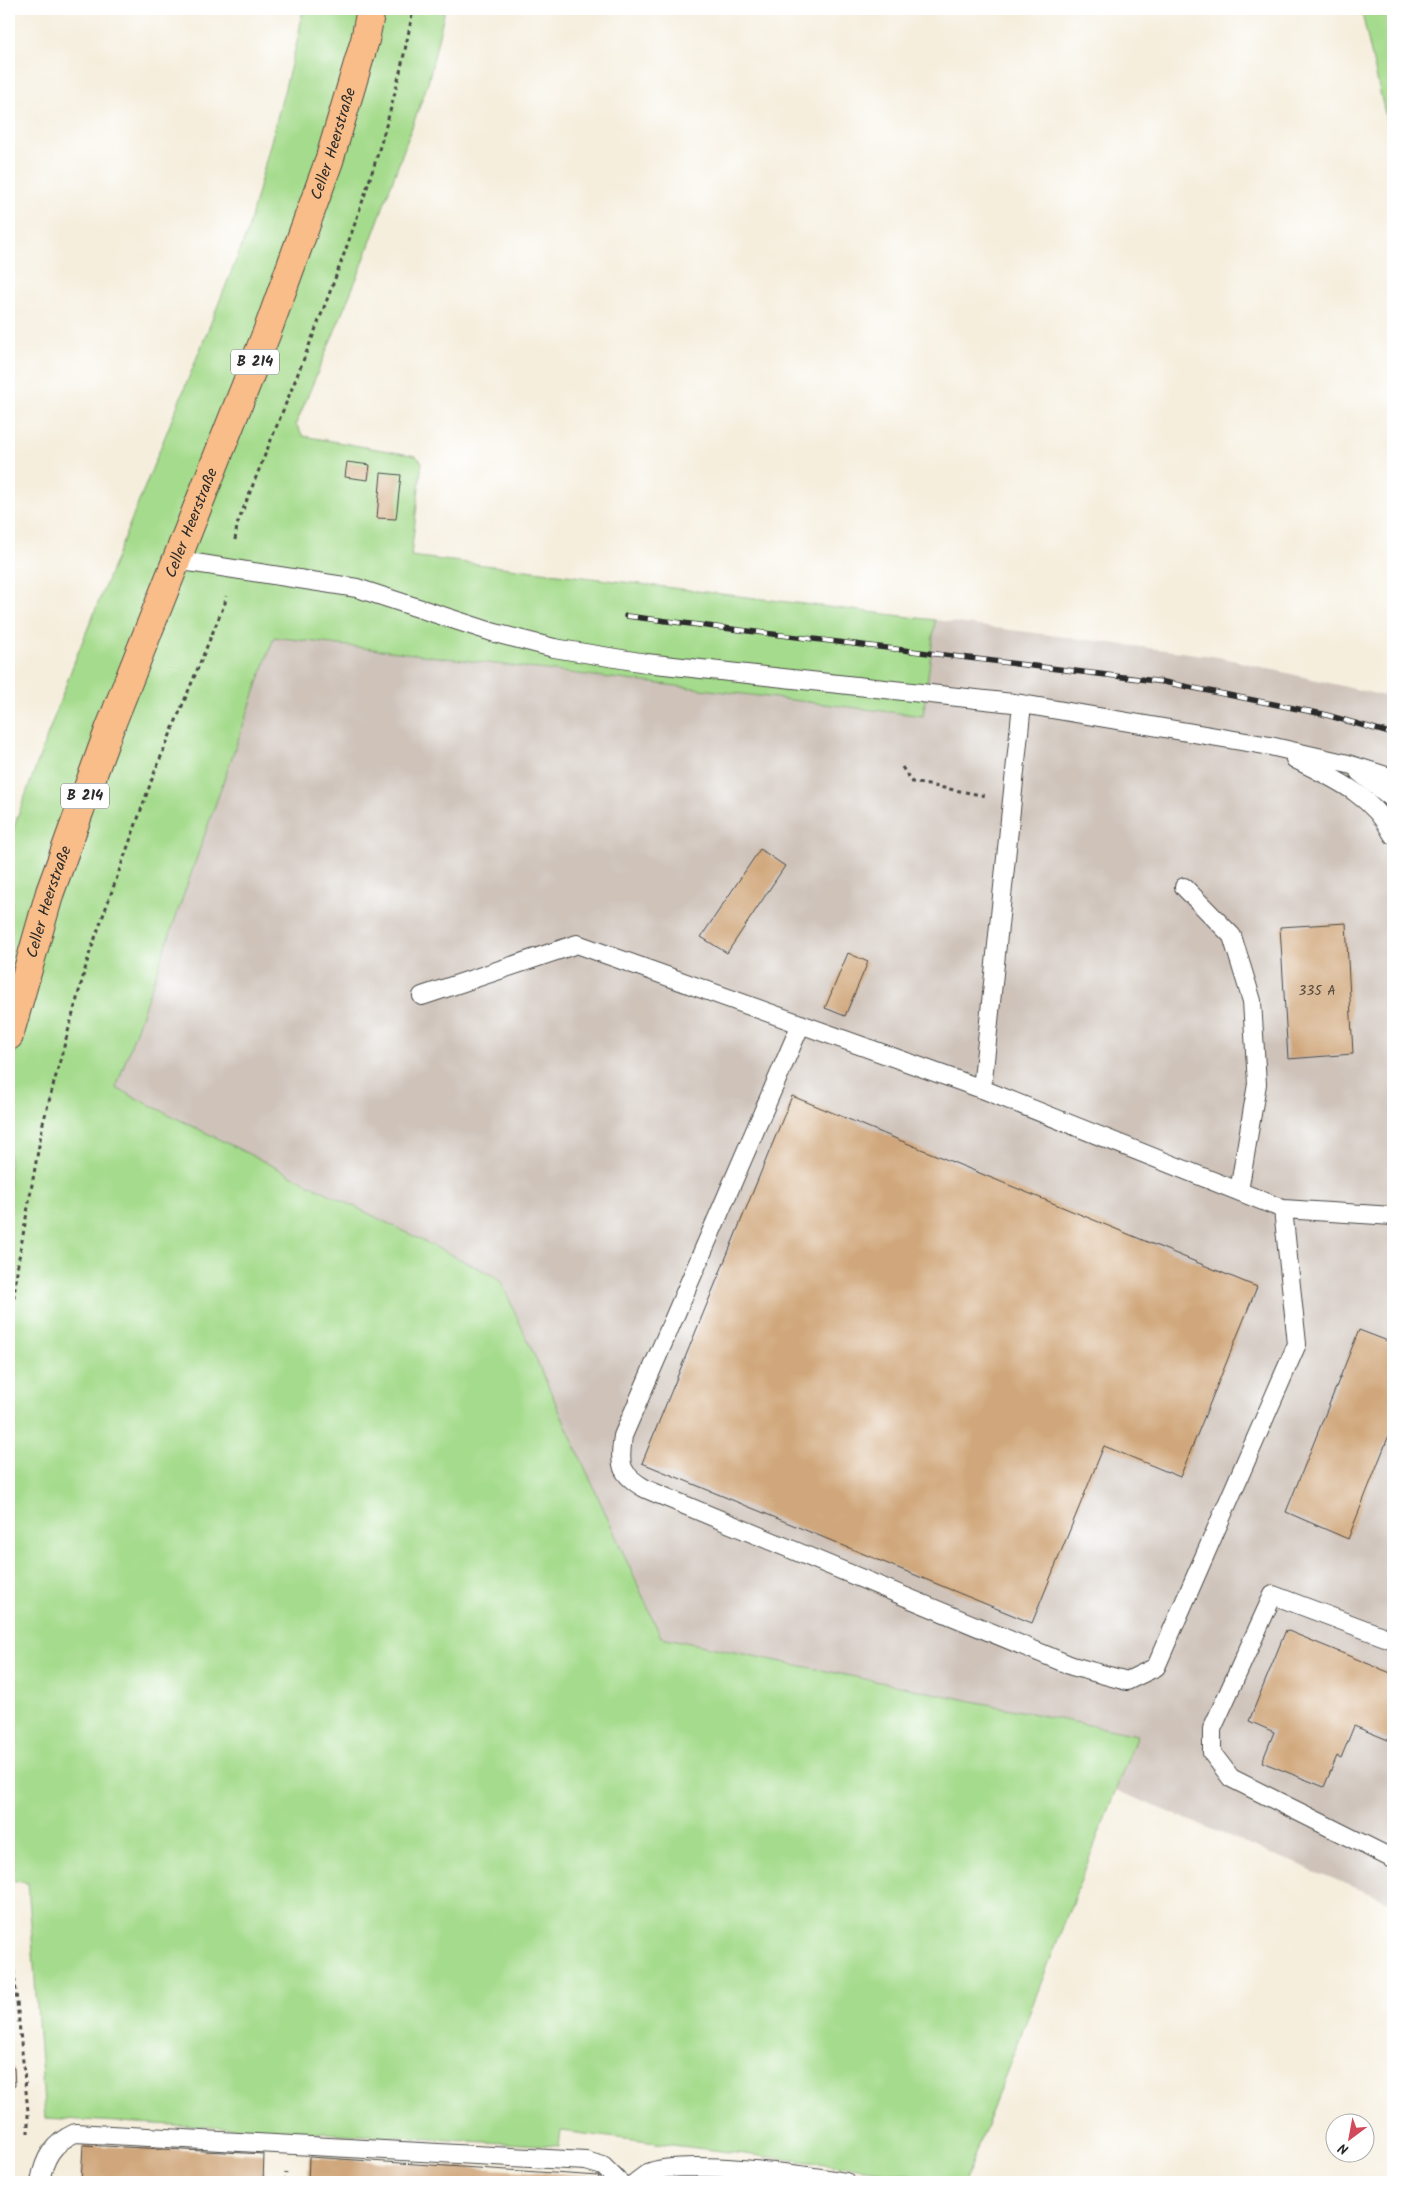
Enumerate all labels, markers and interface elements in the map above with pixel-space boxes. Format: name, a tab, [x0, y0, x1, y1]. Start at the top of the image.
street label: Celler Heerstraße	[303, 85, 363, 203]
road number: B 214	[231, 350, 279, 374]
street label: Celler Heerstraße	[158, 464, 224, 582]
road number: B 214	[61, 784, 109, 808]
street label: Celler Heerstraße	[19, 842, 78, 961]
house number: 335 A	[1298, 980, 1336, 1002]
north arrow	[1324, 2114, 1374, 2164]
text: N	[1334, 2136, 1353, 2160]

